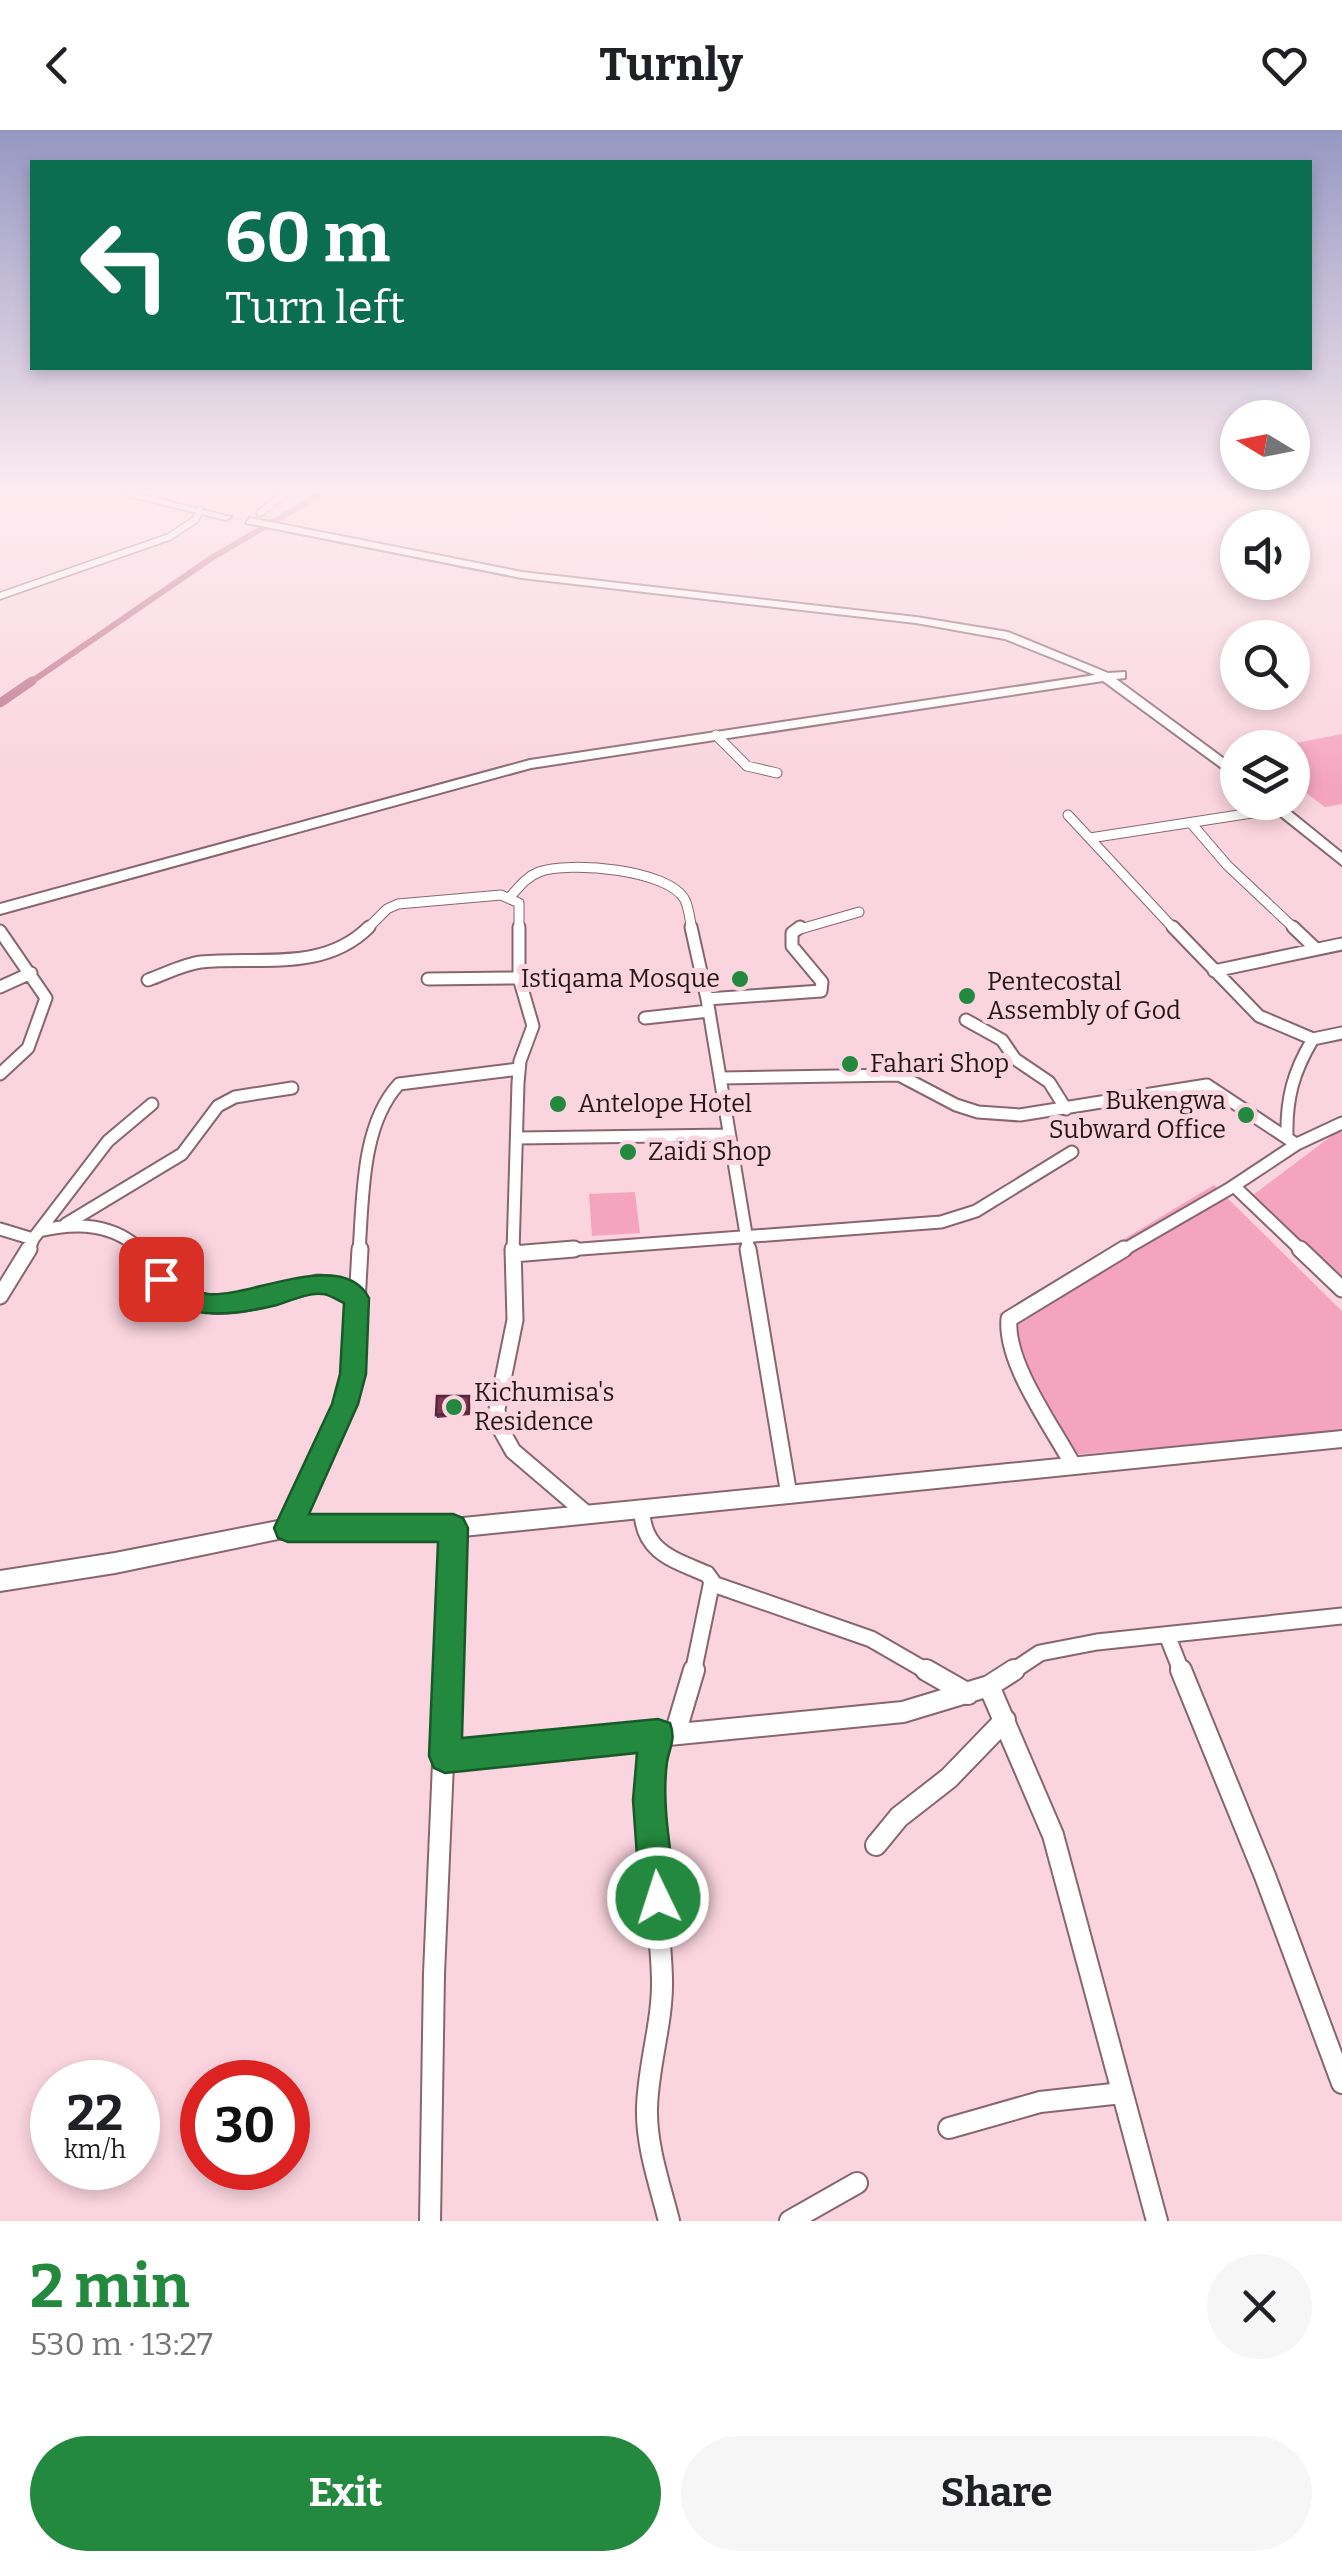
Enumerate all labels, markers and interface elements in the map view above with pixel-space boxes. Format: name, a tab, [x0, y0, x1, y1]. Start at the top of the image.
icon: back	[30, 38, 85, 93]
text: Turnly	[599, 38, 743, 92]
icon: heart	[1257, 38, 1312, 93]
text: 60 m	[225, 196, 390, 280]
icon: left	[60, 200, 190, 330]
text: Turn left	[225, 281, 405, 335]
north arrow	[1220, 400, 1310, 490]
map controls	[1220, 400, 1310, 820]
button: sound	[1220, 510, 1310, 600]
button: search	[1220, 620, 1310, 710]
button: layers	[1220, 730, 1310, 820]
place label: Istiqama Mosque	[521, 964, 720, 994]
place label: Pentecostal Assembly of God	[987, 967, 1181, 1026]
marker: Istiqama Mosque	[729, 968, 751, 990]
marker: Pentecostal Assembly of God	[956, 985, 978, 1007]
place label: Fahari Shop	[870, 1049, 1009, 1079]
marker: Fahari Shop	[839, 1053, 861, 1075]
place label: Bukengwa Subward Office	[1049, 1086, 1226, 1145]
place label: Antelope Hotel	[578, 1089, 752, 1119]
marker: Antelope Hotel	[547, 1093, 569, 1115]
marker: Bukengwa Subward Office	[1235, 1104, 1257, 1126]
place label: Zaidi Shop	[648, 1137, 772, 1167]
marker: Zaidi Shop	[617, 1141, 639, 1163]
pin	[119, 1237, 204, 1322]
icon: arrive	[134, 1252, 189, 1307]
place label: Kichumisa's Residence	[474, 1378, 614, 1437]
marker: Kichumisa's Residence	[443, 1396, 465, 1418]
position arrow	[606, 1846, 710, 1950]
speed limit sign: 30	[180, 2060, 310, 2190]
text: 22	[67, 2083, 123, 2143]
text: km/h	[64, 2135, 126, 2165]
text: 2 min	[30, 2251, 190, 2323]
button: close	[1207, 2254, 1312, 2359]
text: 530 m · 13:27	[30, 2325, 213, 2363]
button: Exit	[30, 2436, 661, 2551]
button: Share	[681, 2436, 1312, 2551]

